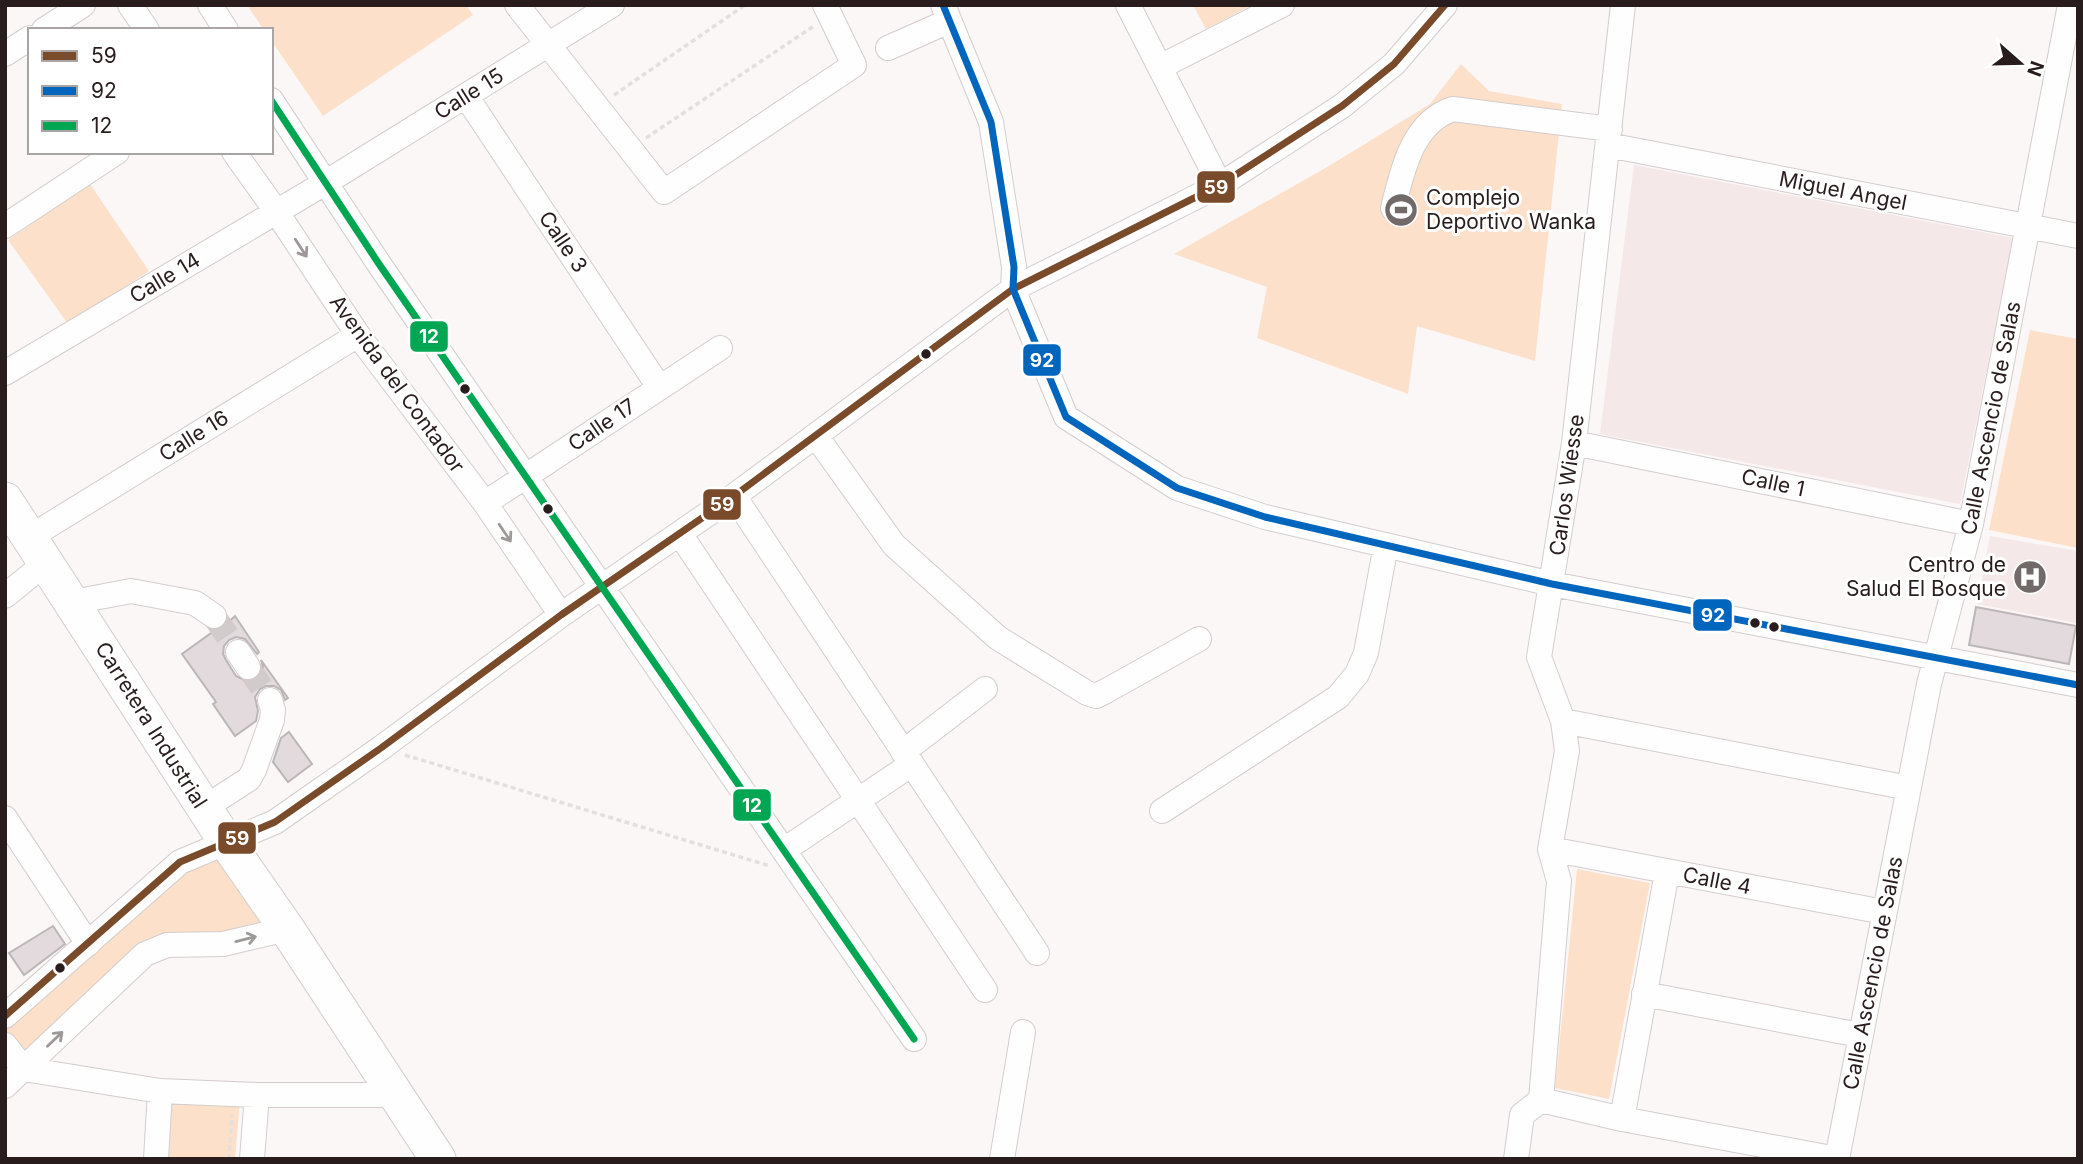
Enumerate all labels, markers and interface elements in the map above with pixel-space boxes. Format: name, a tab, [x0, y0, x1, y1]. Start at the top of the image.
legend	[28, 28, 273, 154]
north arrow	[1985, 28, 2055, 98]
text: 59	[91, 43, 117, 68]
text: N	[2022, 58, 2049, 79]
street label: Calle 15	[430, 63, 508, 125]
text: 92	[91, 78, 117, 103]
text: 12	[91, 113, 112, 138]
street label: Miguel Angel	[1777, 166, 1909, 215]
line badge: 59	[1196, 170, 1236, 204]
text: 59	[1204, 176, 1228, 199]
place label: Complejo Deportivo Wanka	[1426, 185, 1596, 234]
sports icon: Complejo Deportivo Wanka	[1382, 191, 1420, 229]
street label: Calle 3	[534, 206, 593, 277]
one-way arrow	[294, 238, 308, 258]
street label: Calle 14	[125, 247, 204, 308]
street label: Avenida del Contador	[325, 290, 470, 477]
street label: Calle Ascencio de Salas	[1956, 299, 2025, 537]
line badge: 12	[409, 320, 449, 353]
text: 12	[419, 325, 439, 348]
line badge: 92	[1022, 343, 1062, 377]
unlabelled marker	[919, 347, 933, 361]
text: 92	[1030, 349, 1054, 372]
unlabelled marker	[458, 382, 472, 396]
street label: Calle 17	[563, 393, 640, 456]
street label: Calle 16	[154, 405, 233, 467]
street label: Carlos Wiesse	[1544, 413, 1589, 557]
street label: Calle 1	[1739, 464, 1807, 501]
line badge: 59	[702, 488, 742, 521]
text: 59	[710, 493, 734, 516]
unlabelled marker	[541, 502, 555, 516]
one-way arrow	[498, 523, 512, 542]
place label: Centro de Salud El Bosque	[1846, 552, 2006, 601]
hospital icon: Centro de Salud El Bosque	[2011, 558, 2049, 596]
line badge: 92	[1692, 598, 1733, 632]
text: 92	[1701, 604, 1725, 627]
unlabelled marker	[1748, 616, 1762, 630]
unlabelled marker	[1767, 620, 1781, 634]
street label: Carretera Industrial	[90, 637, 213, 812]
line badge: 12	[732, 788, 772, 822]
text: 12	[742, 794, 762, 817]
line badge: 59	[217, 821, 257, 855]
text: 59	[225, 827, 249, 850]
street label: Calle Ascencio de Salas	[1838, 854, 1907, 1092]
street label: Calle 4	[1681, 862, 1753, 899]
one-way arrow	[234, 932, 257, 945]
unlabelled marker	[53, 961, 67, 975]
one-way arrow	[46, 1031, 63, 1048]

